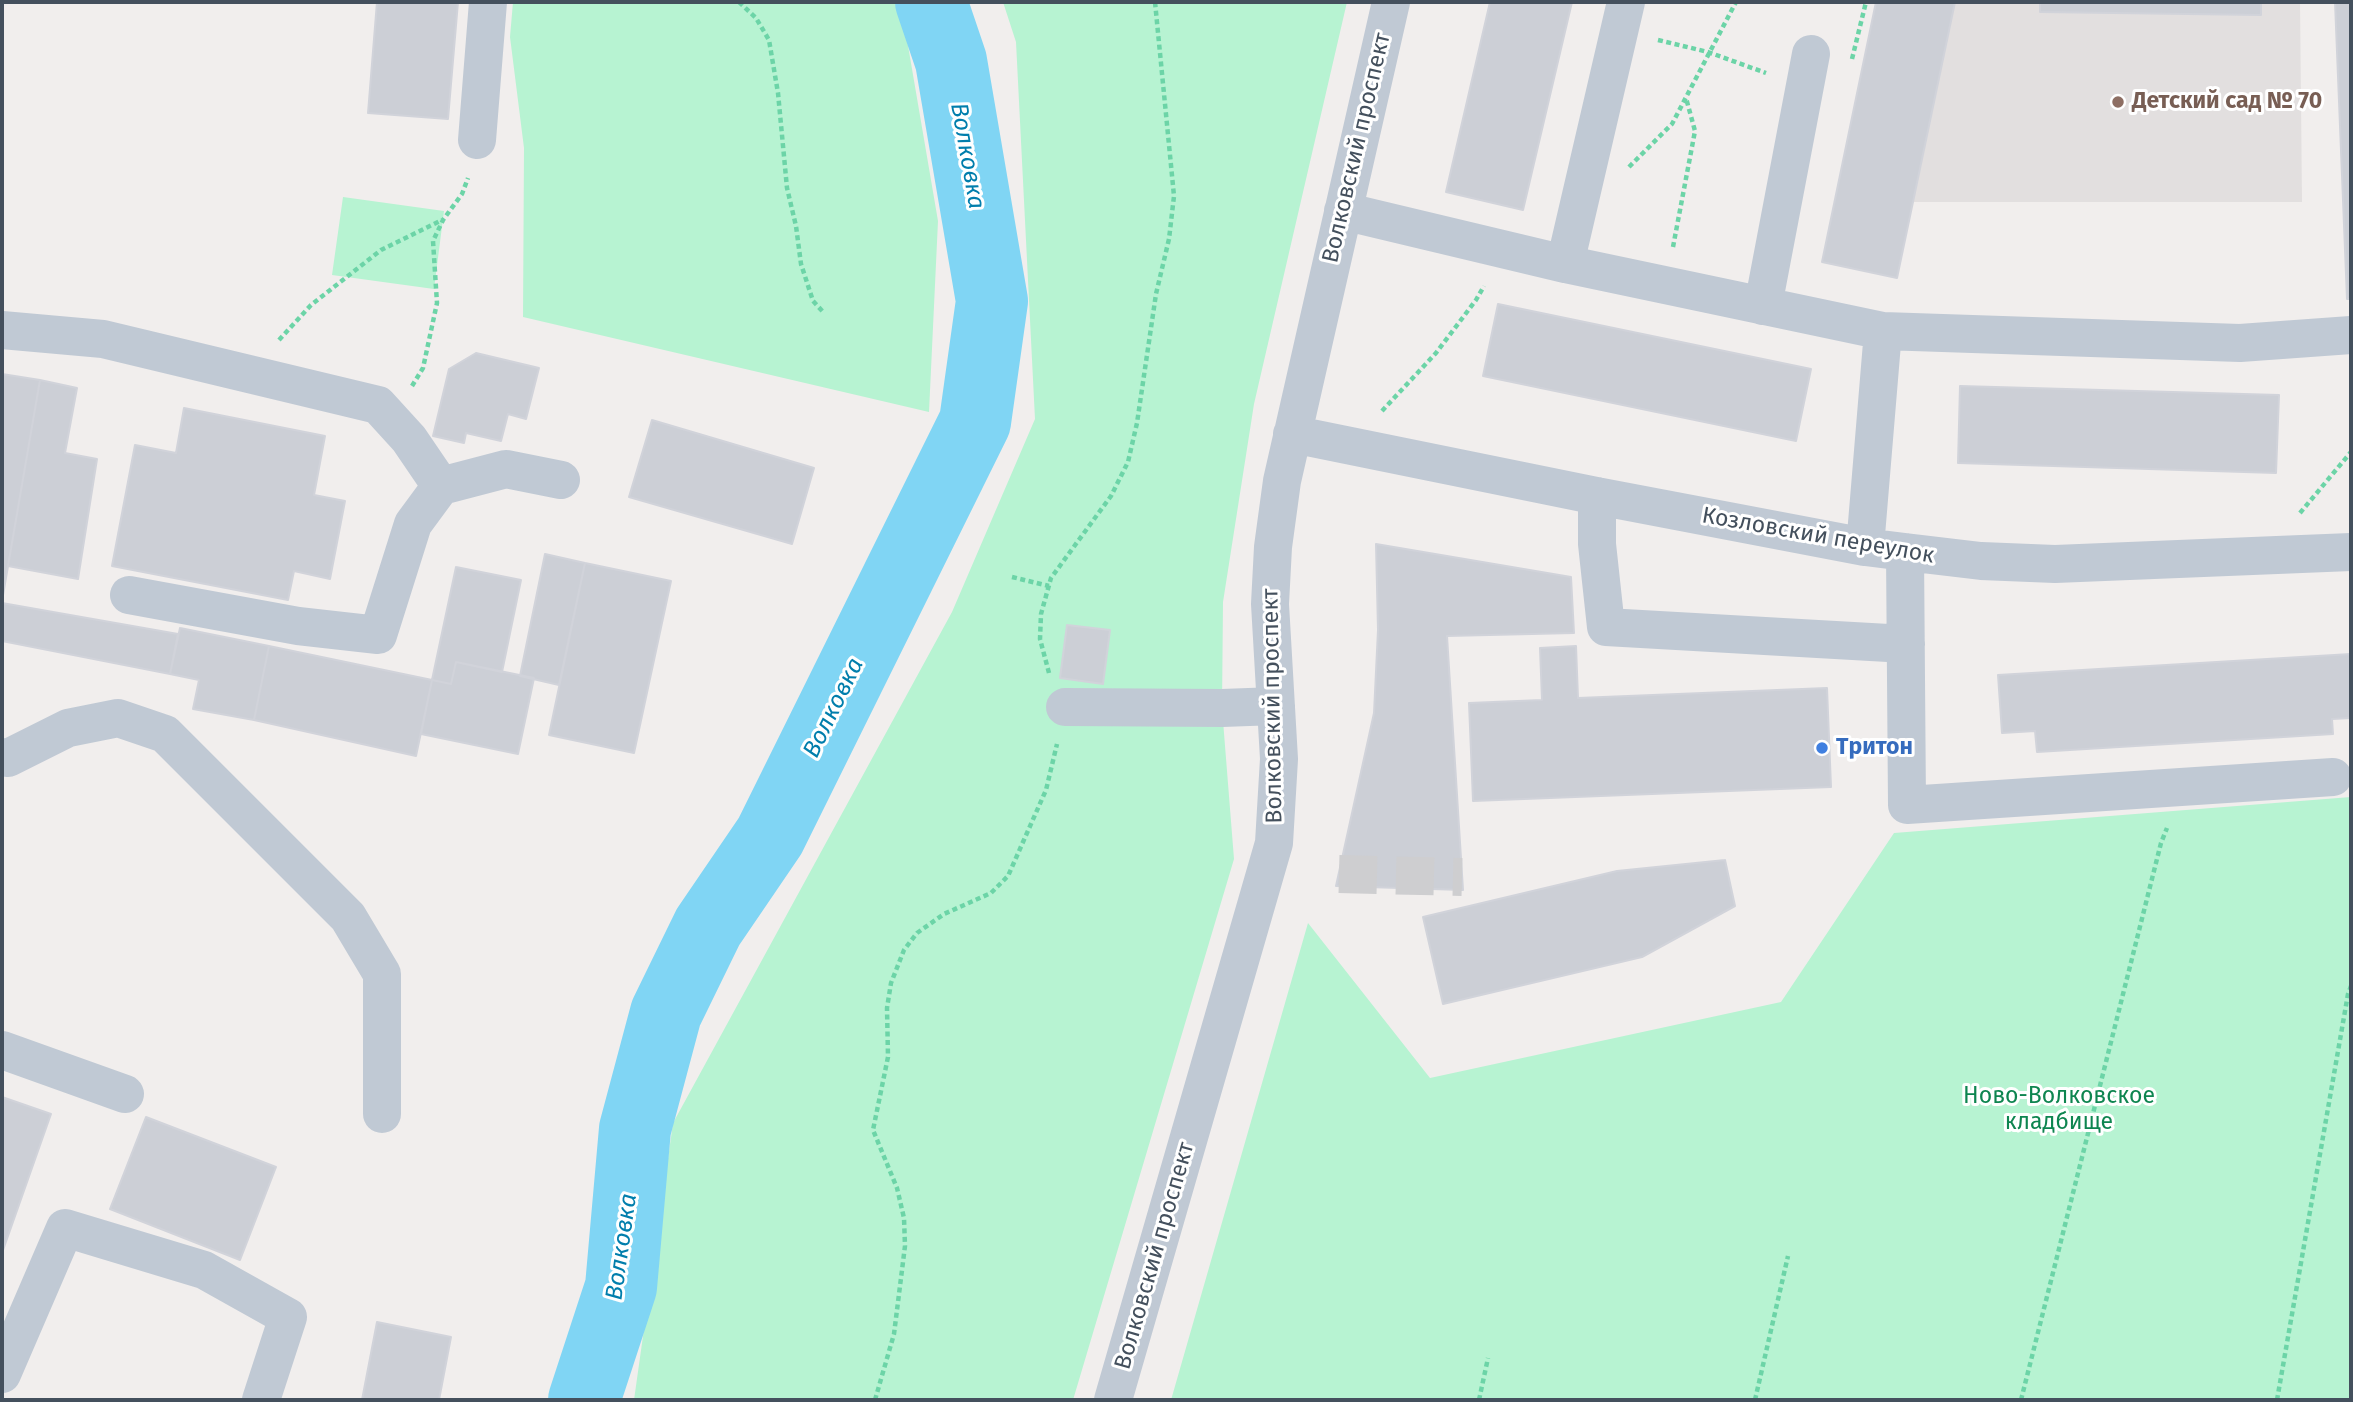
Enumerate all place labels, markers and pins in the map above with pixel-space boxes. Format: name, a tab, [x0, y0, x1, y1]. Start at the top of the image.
place label: Детский сад № 70	[2132, 88, 2322, 116]
marker: Детский сад № 70	[2110, 94, 2126, 110]
place label: Тритон	[1836, 734, 1913, 762]
marker: Тритон	[1814, 740, 1830, 756]

